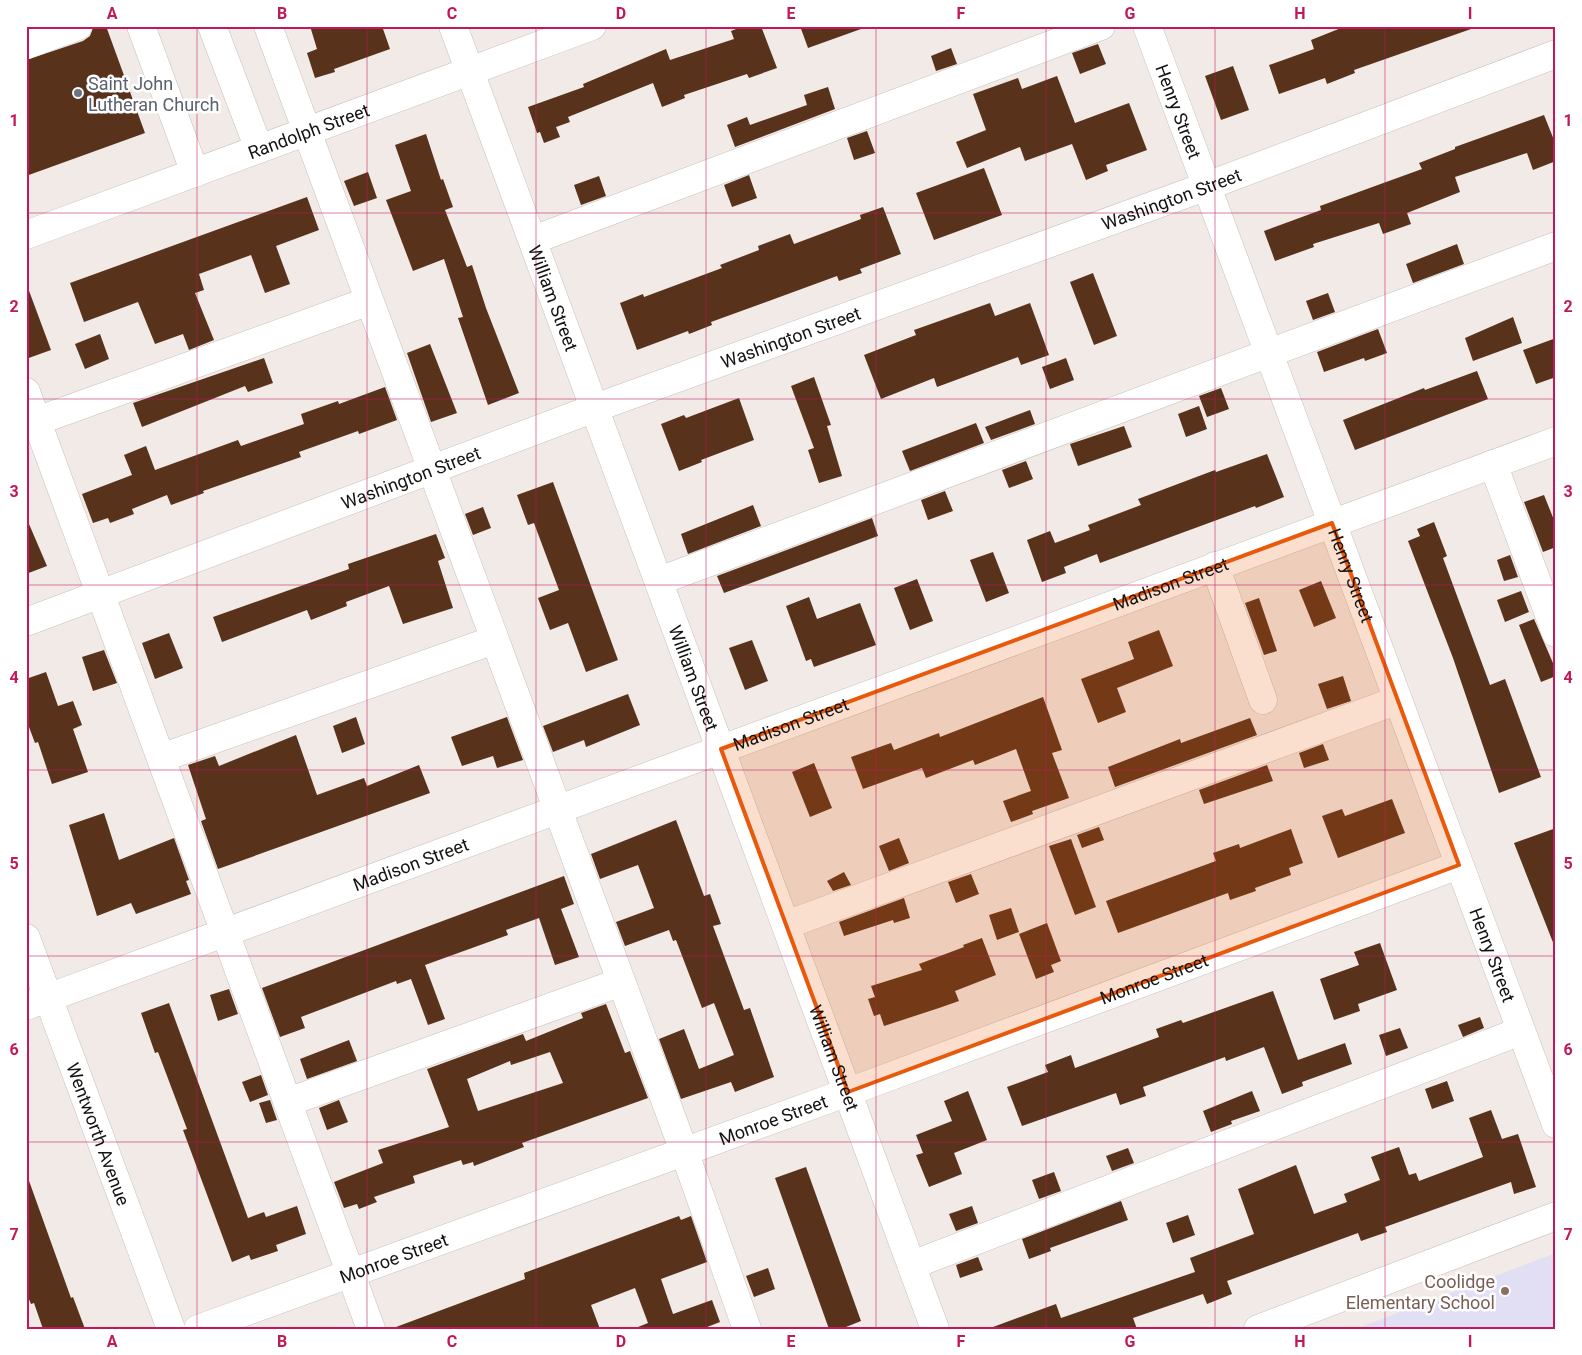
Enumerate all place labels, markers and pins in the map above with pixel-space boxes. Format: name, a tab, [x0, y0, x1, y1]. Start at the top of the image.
place label: Saint John Lutheran Church	[88, 73, 219, 115]
marker: Saint John Lutheran Church	[72, 87, 84, 99]
place label: Coolidge Elementary School	[1346, 1271, 1495, 1313]
marker: Coolidge Elementary School	[1499, 1285, 1511, 1297]

